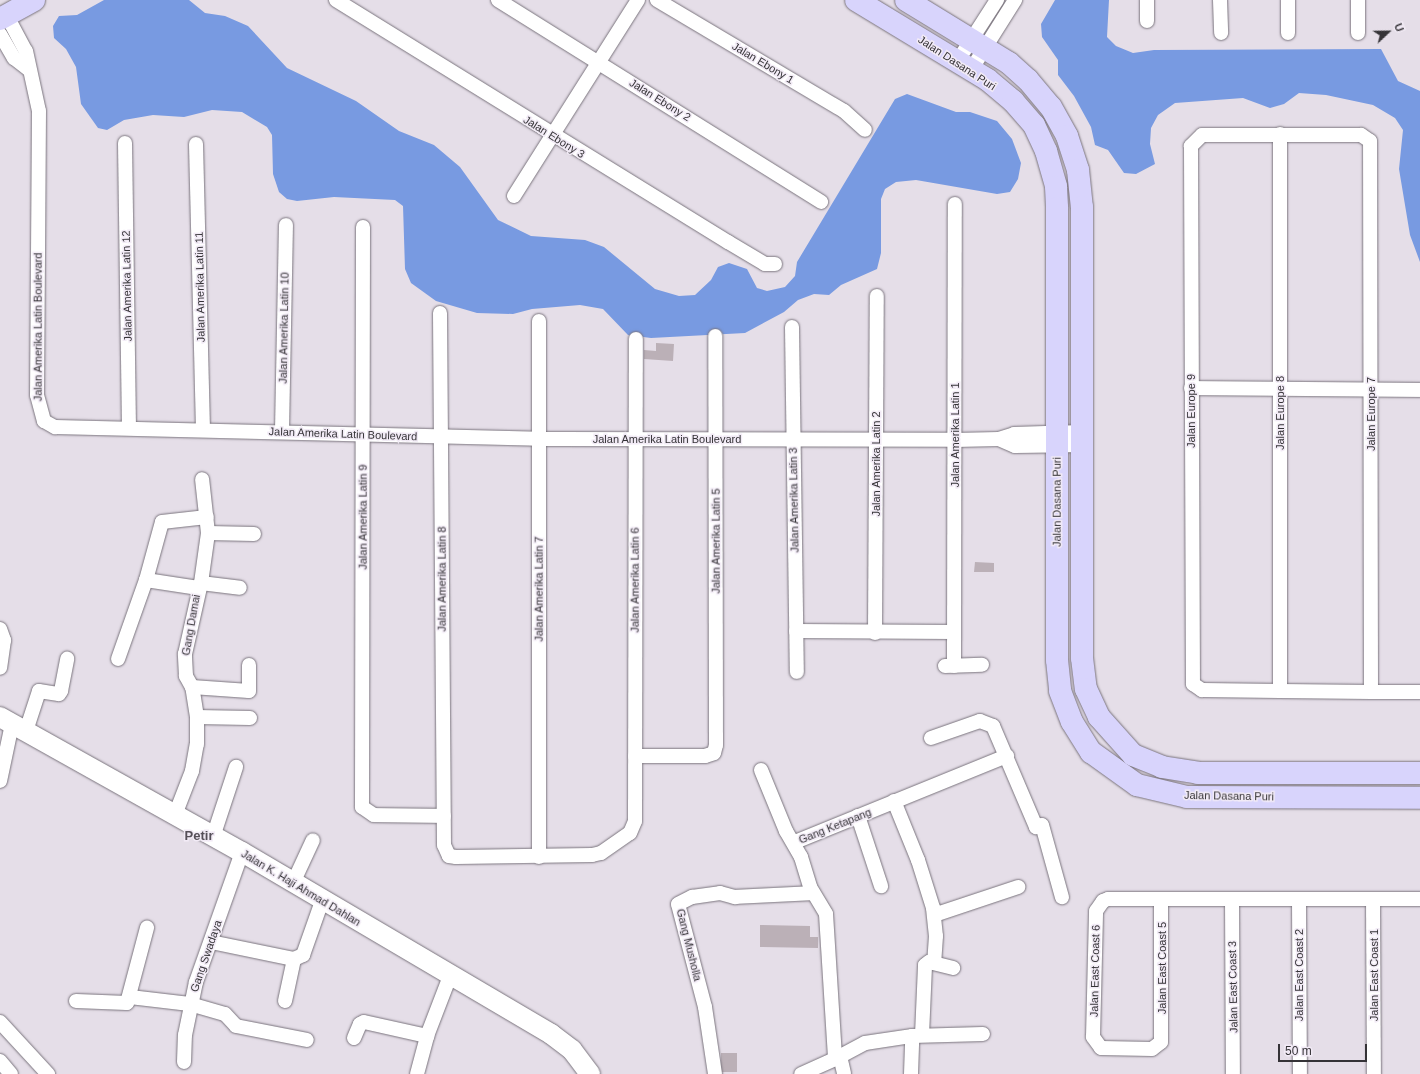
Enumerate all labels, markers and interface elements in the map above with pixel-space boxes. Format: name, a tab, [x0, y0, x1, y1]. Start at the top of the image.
north arrow	[1368, 12, 1408, 52]
text: U	[1392, 22, 1406, 33]
street label: Jalan Dasana Puri	[916, 33, 998, 93]
street label: Jalan Ebony 1	[730, 39, 796, 87]
street label: Jalan Ebony 2	[627, 76, 693, 124]
street label: Jalan Ebony 3	[521, 113, 587, 161]
street label: Jalan Amerika Latin 12	[119, 230, 135, 342]
street label: Jalan Amerika Latin 11	[192, 231, 208, 343]
street label: Jalan Amerika Latin Boulevard	[31, 252, 45, 402]
street label: Jalan Amerika Latin 10	[276, 272, 292, 384]
street label: Jalan Europe 9	[1184, 374, 1198, 448]
street label: Jalan Europe 8	[1273, 376, 1287, 450]
street label: Jalan Europe 7	[1364, 377, 1378, 451]
street label: Jalan Amerika Latin 1	[948, 382, 962, 488]
street label: Jalan Amerika Latin 2	[869, 411, 883, 517]
street label: Jalan Amerika Latin Boulevard	[268, 425, 418, 443]
street label: Jalan Amerika Latin Boulevard	[592, 432, 742, 446]
street label: Jalan Amerika Latin 3	[786, 447, 802, 553]
street label: Jalan Dasana Puri	[1050, 457, 1064, 547]
street label: Jalan Amerika Latin 9	[356, 464, 370, 570]
street label: Jalan Amerika Latin 5	[709, 488, 723, 594]
street label: Jalan Amerika Latin 8	[435, 526, 449, 632]
street label: Jalan Amerika Latin 6	[628, 527, 642, 633]
street label: Jalan Amerika Latin 7	[532, 536, 546, 642]
street label: Gang Damai	[179, 593, 203, 657]
street label: Jalan Dasana Puri	[1184, 789, 1274, 803]
street label: Gang Ketapang	[797, 805, 873, 847]
district label: Petir	[185, 828, 213, 844]
street label: Jalan K. Haji Ahmad Dahlan	[239, 847, 363, 929]
street label: Gang Musholla	[674, 908, 704, 982]
street label: Gang Swadaya	[188, 918, 224, 994]
street label: Jalan East Coast 5	[1155, 922, 1169, 1014]
street label: Jalan East Coast 6	[1088, 925, 1102, 1017]
street label: Jalan East Coast 2	[1292, 929, 1306, 1021]
street label: Jalan East Coast 1	[1367, 929, 1381, 1021]
street label: Jalan East Coast 3	[1226, 941, 1240, 1033]
scale bar	[1280, 1036, 1369, 1062]
text: 50 m	[1285, 1044, 1312, 1058]

